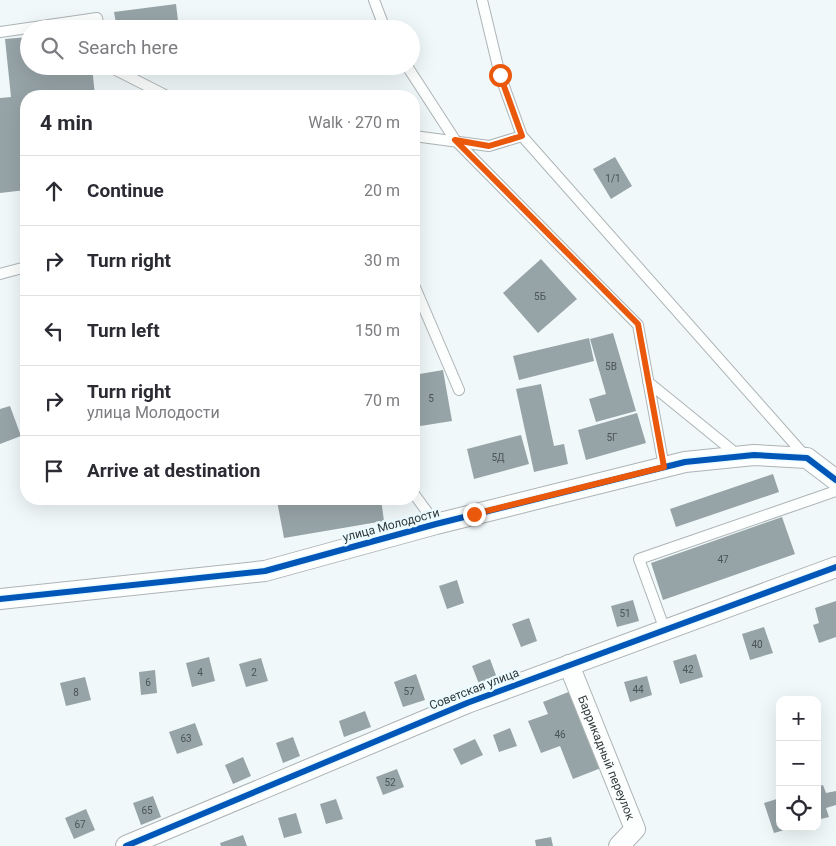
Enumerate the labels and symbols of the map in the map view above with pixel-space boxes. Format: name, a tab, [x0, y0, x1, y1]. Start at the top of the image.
route start	[489, 64, 512, 87]
house number: 1/1	[605, 173, 621, 184]
house number: 5Б	[534, 291, 546, 302]
house number: 5В	[605, 361, 617, 372]
house number: 5	[428, 393, 434, 404]
house number: 5Г	[606, 432, 618, 443]
house number: 5Д	[491, 452, 505, 463]
route end	[463, 503, 486, 526]
street label: улица Молодости	[341, 505, 441, 545]
house number: 47	[717, 554, 729, 565]
house number: 51	[619, 608, 631, 619]
house number: 40	[751, 639, 763, 650]
house number: 42	[682, 664, 694, 675]
street label: Советская улица	[427, 665, 521, 713]
house number: 4	[197, 667, 203, 678]
house number: 2	[251, 667, 257, 678]
house number: 6	[145, 677, 151, 688]
house number: 44	[632, 684, 644, 695]
house number: 57	[403, 686, 415, 697]
house number: 8	[73, 687, 79, 698]
street label: Баррикадный переулок	[575, 693, 638, 823]
house number: 46	[554, 729, 566, 740]
house number: 63	[180, 733, 192, 744]
house number: 52	[384, 777, 396, 788]
house number: 65	[141, 805, 153, 816]
house number: 67	[74, 819, 86, 830]

